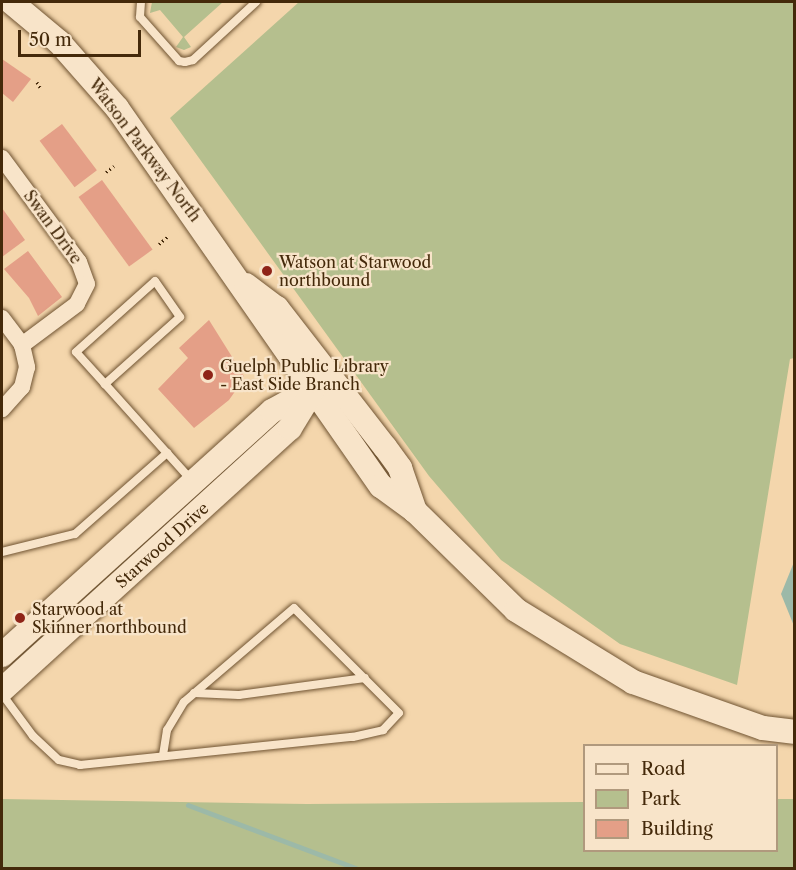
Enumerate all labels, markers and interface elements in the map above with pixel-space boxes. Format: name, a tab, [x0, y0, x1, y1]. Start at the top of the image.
scale bar	[21, 18, 144, 56]
text: 50 m	[29, 29, 72, 51]
street label: Watson Parkway North	[85, 74, 205, 226]
street label: Swan Drive	[20, 186, 86, 268]
place label: Watson at Starwood northbound	[279, 252, 431, 290]
marker: Watson at Starwood northbound	[260, 264, 274, 278]
place label: Guelph Public Library - East Side Branch	[220, 356, 389, 394]
marker: Guelph Public Library - East Side Branch	[201, 368, 215, 382]
street label: Starwood Drive	[112, 498, 212, 592]
place label: Starwood at Skinner northbound	[32, 599, 187, 637]
marker: Starwood at Skinner northbound	[13, 611, 27, 625]
legend	[583, 744, 778, 852]
text: Road	[641, 758, 686, 780]
text: Park	[641, 788, 680, 810]
text: Building	[641, 818, 713, 840]

